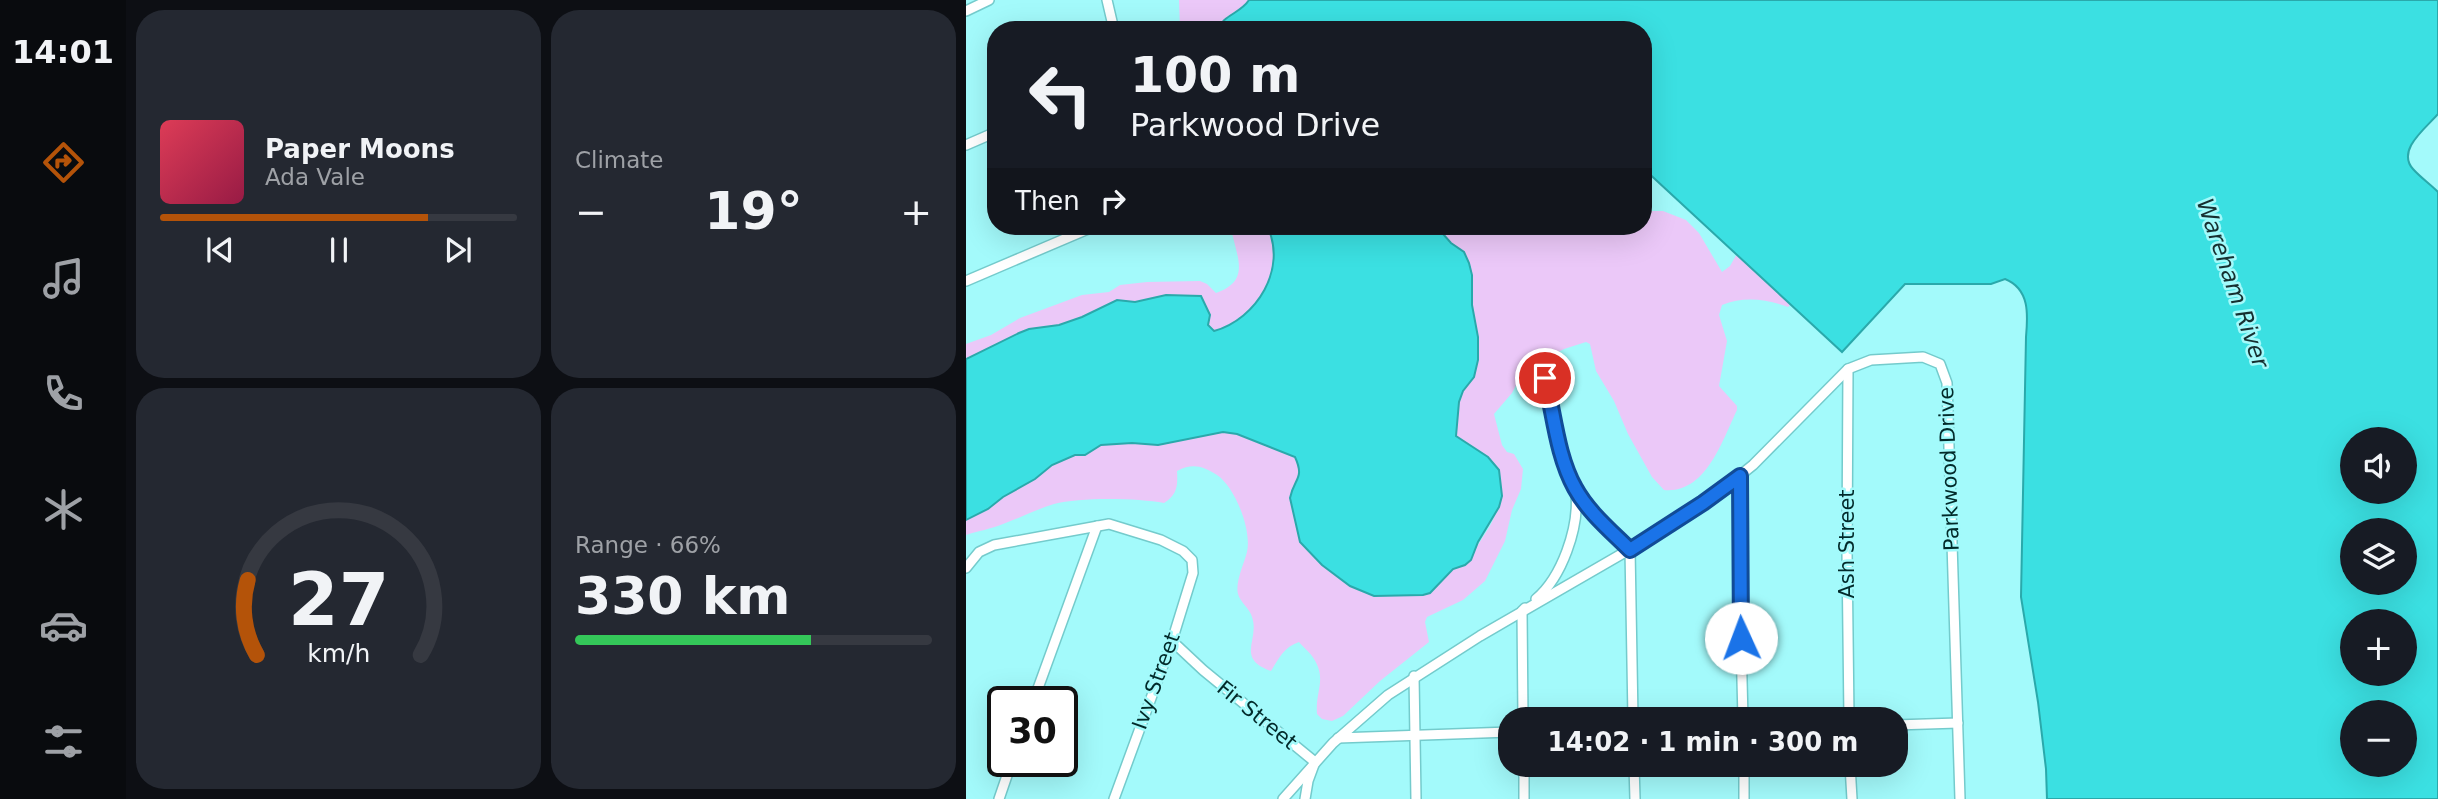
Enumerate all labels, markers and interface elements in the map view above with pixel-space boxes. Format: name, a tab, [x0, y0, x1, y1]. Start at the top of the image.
text: 14:01	[12, 33, 114, 71]
text: 100 m	[1130, 47, 1300, 104]
icon: left	[1015, 49, 1106, 140]
text: Parkwood Drive	[1130, 106, 1380, 144]
text: Paper Moons	[265, 134, 455, 164]
icon: directions	[39, 138, 88, 187]
text: Climate	[575, 147, 664, 173]
text: Ada Vale	[265, 164, 365, 190]
text: 19°	[704, 181, 803, 241]
icon: right	[1094, 182, 1132, 220]
text: Then	[1015, 186, 1080, 216]
text: −	[575, 190, 607, 234]
text: +	[900, 190, 932, 234]
water label: Wareham River	[2192, 195, 2275, 372]
icon: previous	[201, 231, 239, 269]
icon: pause	[320, 231, 358, 269]
icon: next	[439, 231, 477, 269]
icon: music	[39, 254, 88, 303]
pin	[1515, 348, 1575, 408]
icon: arrive	[1526, 359, 1564, 397]
icon: phone	[39, 369, 88, 418]
street label: Parkwood Drive	[1934, 387, 1964, 551]
map controls	[2340, 427, 2417, 777]
button: sound	[2340, 427, 2417, 504]
icon: climate	[39, 485, 88, 534]
street label: Ash Street	[1835, 489, 1859, 599]
button: layers	[2340, 518, 2417, 595]
text: Range · 66%	[575, 532, 721, 558]
text: 27	[288, 557, 389, 642]
text: 330 km	[575, 566, 790, 626]
icon: car	[39, 601, 88, 650]
position arrow	[1704, 601, 1778, 675]
button: +	[2340, 609, 2417, 686]
street label: Ivy Street	[1127, 629, 1185, 733]
text: km/h	[307, 638, 370, 667]
street label: Fir Street	[1212, 676, 1302, 754]
speed limit sign: 30	[987, 686, 1078, 777]
button: −	[2340, 700, 2417, 777]
icon: filters	[39, 717, 88, 766]
text: 14:02 · 1 min · 300 m	[1548, 727, 1858, 757]

